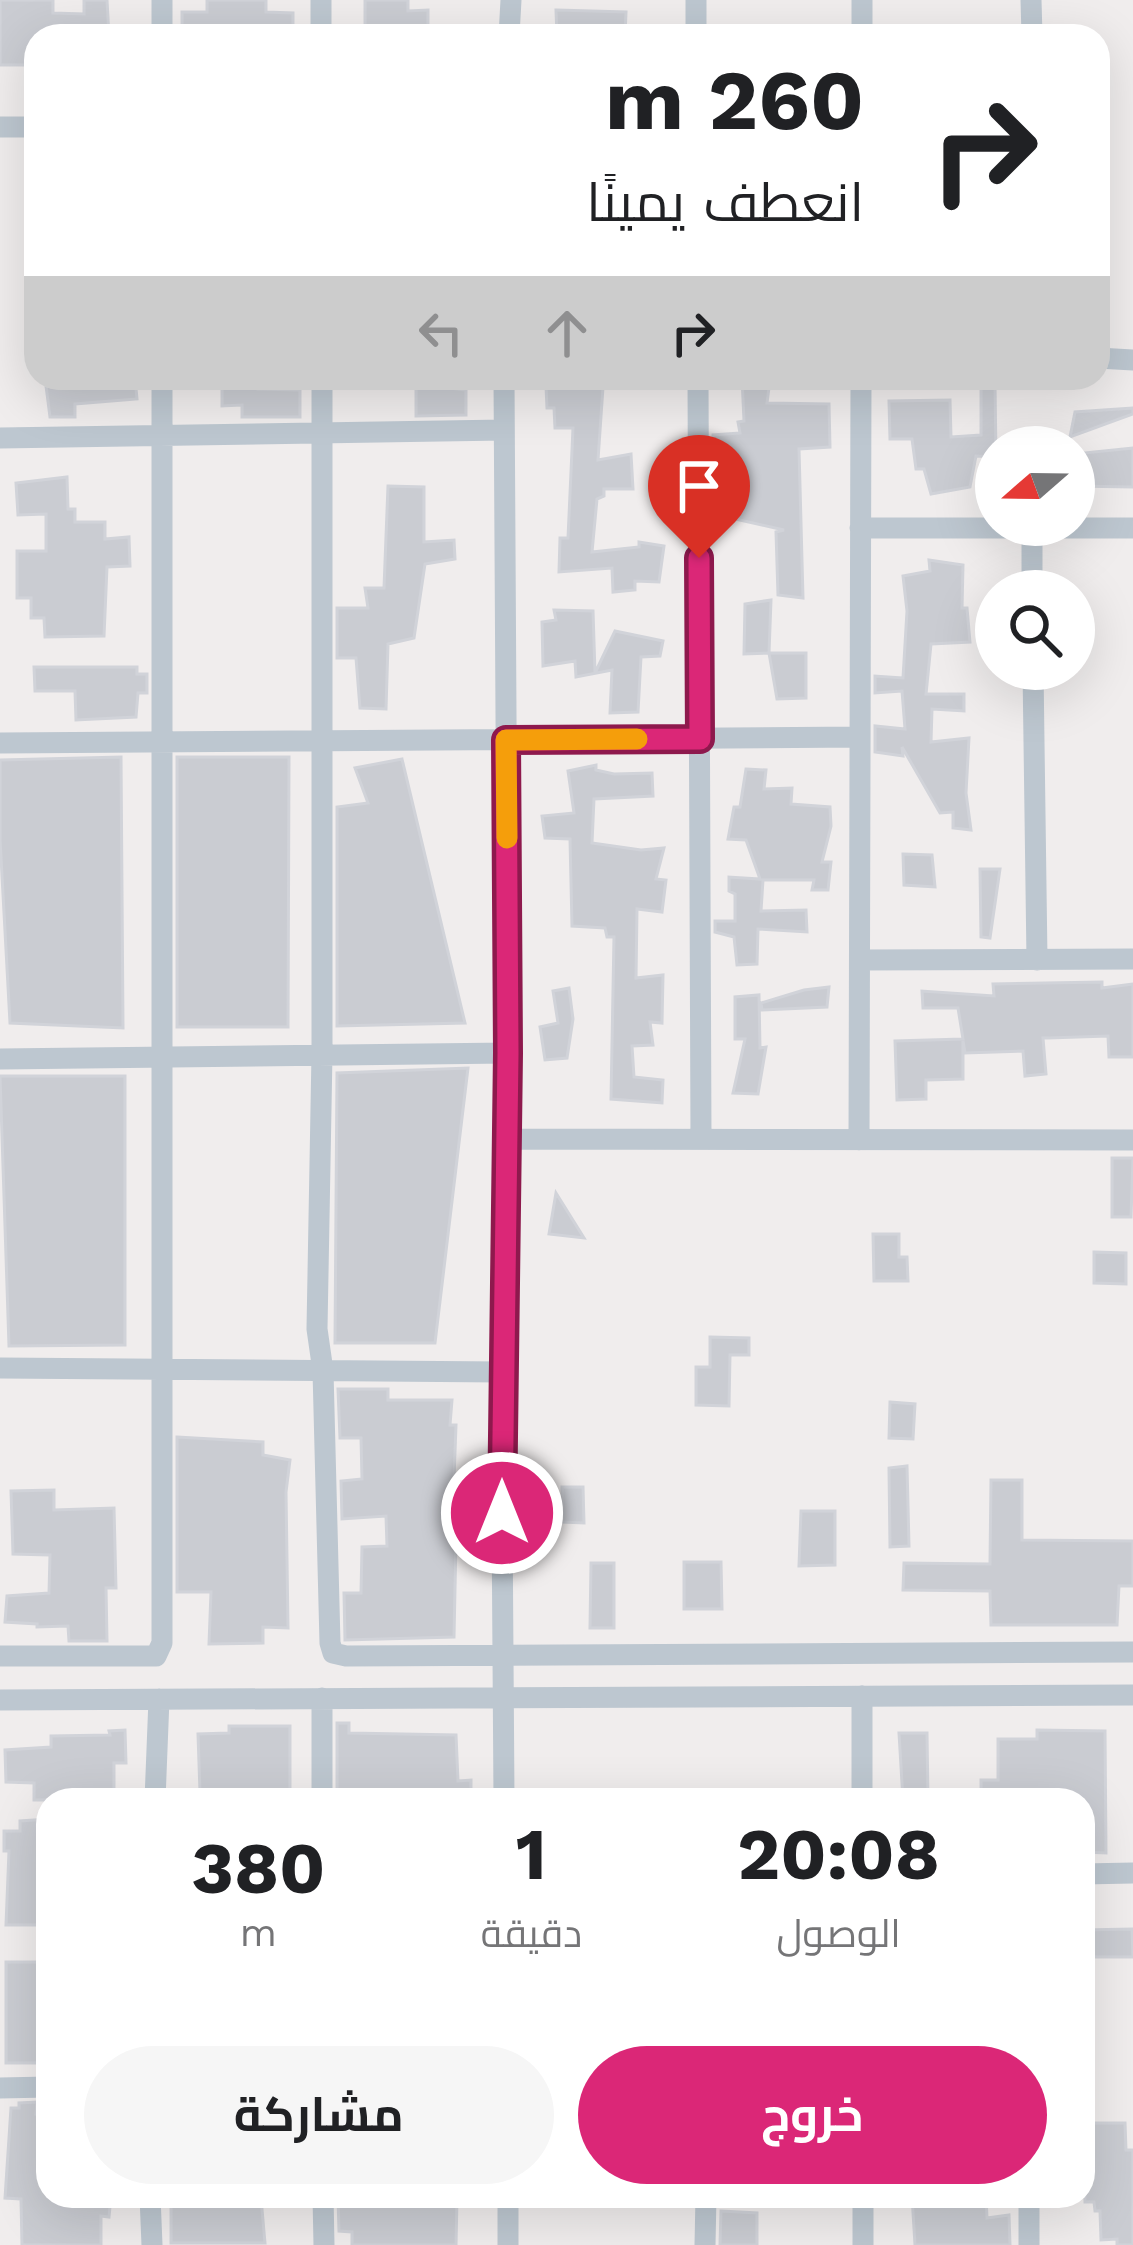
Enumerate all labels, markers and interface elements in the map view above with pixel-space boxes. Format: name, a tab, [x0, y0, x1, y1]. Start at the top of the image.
text: 260 m	[605, 51, 864, 149]
icon: right	[906, 72, 1062, 228]
text: انعطف يمينًا	[586, 171, 864, 234]
icon: left	[408, 300, 474, 366]
icon: ahead	[534, 300, 600, 366]
icon: right	[660, 300, 726, 366]
north arrow	[975, 426, 1095, 546]
map controls	[975, 426, 1095, 690]
pin	[648, 435, 750, 558]
icon: arrive	[666, 453, 732, 519]
button: search	[975, 570, 1095, 690]
position arrow	[439, 1450, 565, 1576]
text: 1	[516, 1812, 547, 1896]
text: 20:08	[737, 1812, 940, 1896]
text: 380	[191, 1826, 325, 1910]
text: m	[240, 1910, 277, 1955]
text: دقيقة	[481, 1911, 582, 1956]
text: الوصول	[776, 1911, 901, 1956]
button: مشاركة	[84, 2046, 554, 2184]
button: خروج	[578, 2046, 1047, 2184]

